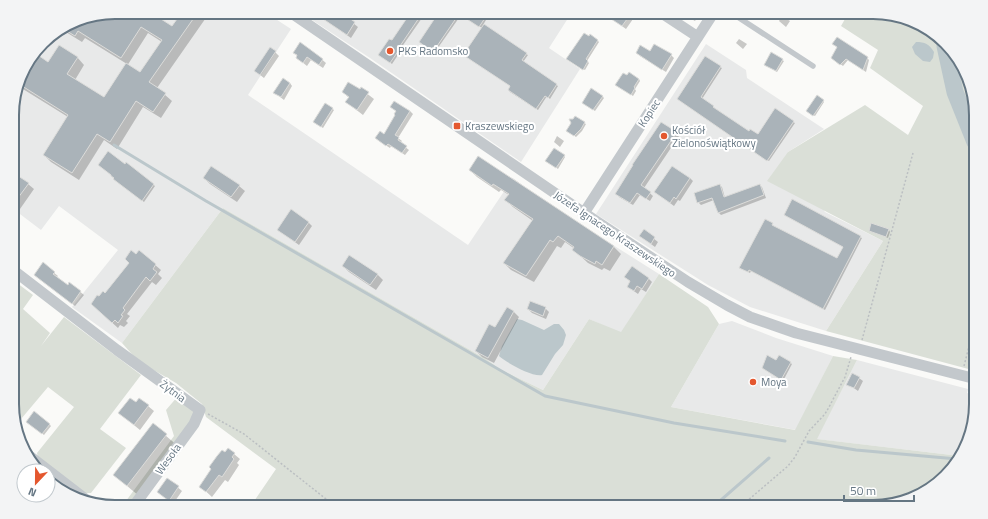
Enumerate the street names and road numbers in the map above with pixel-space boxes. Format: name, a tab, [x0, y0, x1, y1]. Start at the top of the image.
street label: Kopiec	[634, 96, 664, 130]
street label: Józefa Ignacego Kraszewskiego	[551, 187, 679, 281]
street label: Żytnia	[157, 376, 190, 406]
street label: Wesoła	[151, 440, 185, 478]

